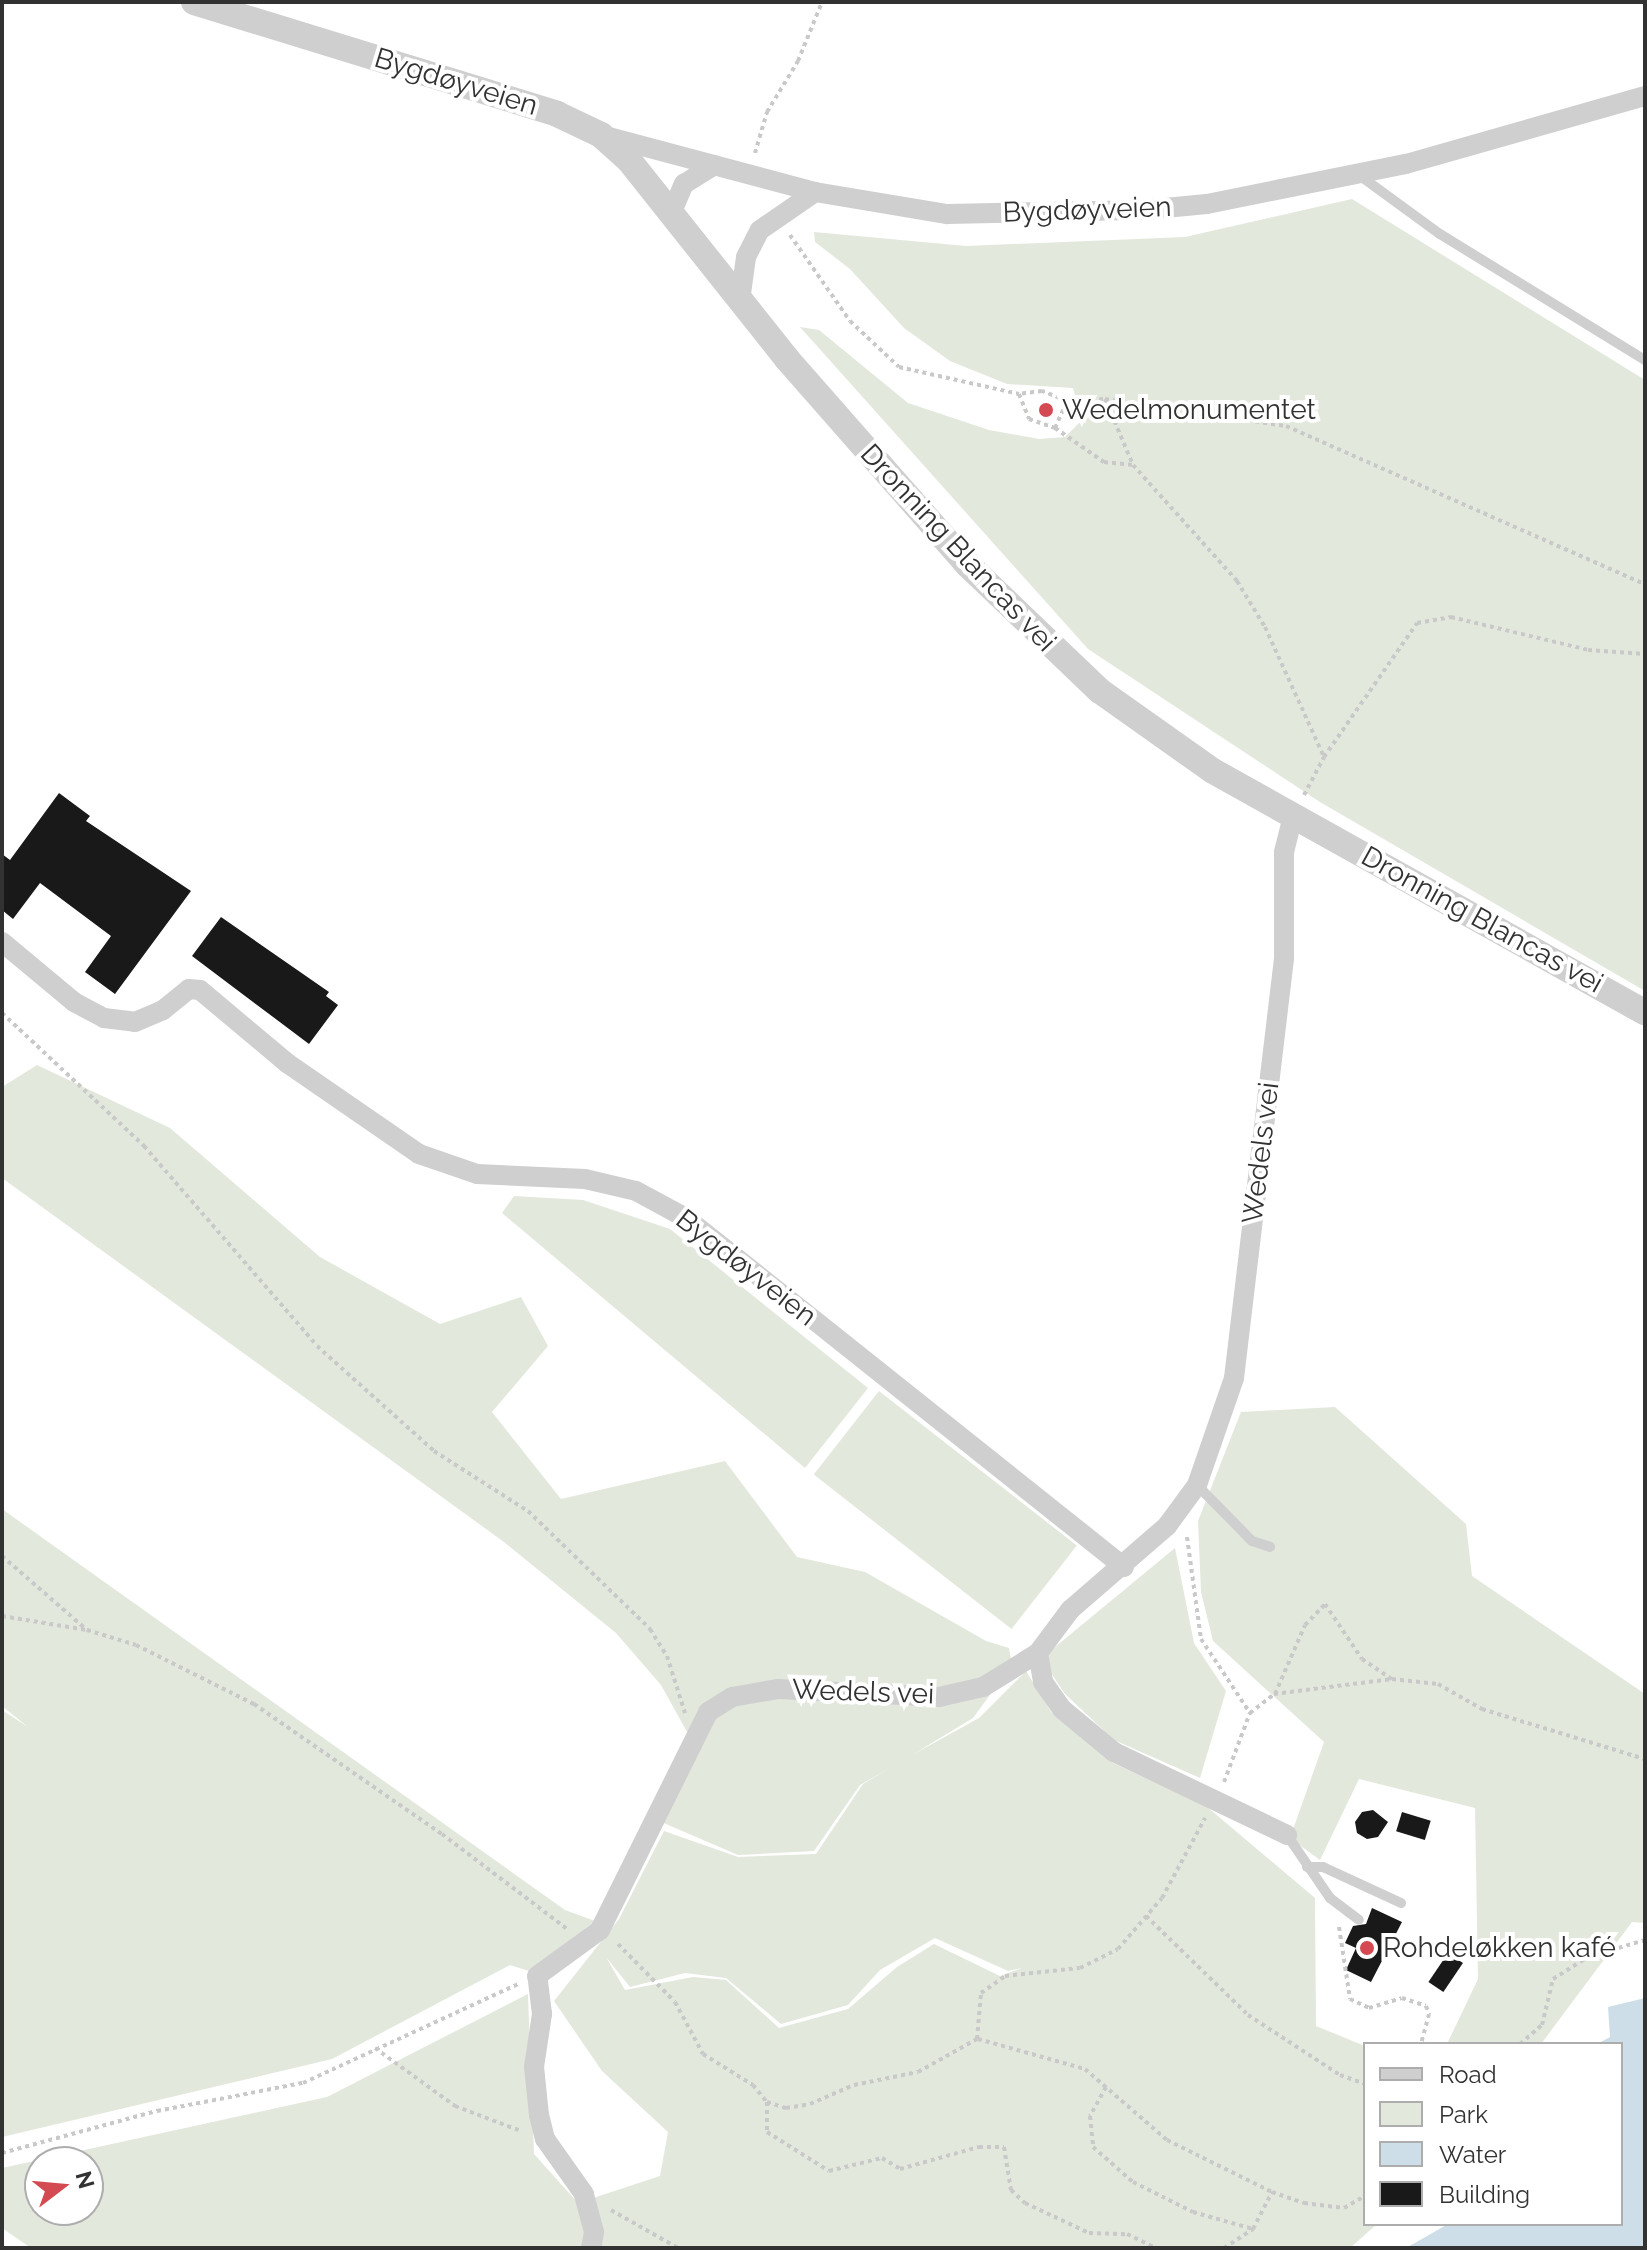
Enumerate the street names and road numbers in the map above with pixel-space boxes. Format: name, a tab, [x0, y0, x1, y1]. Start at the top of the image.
street label: Bygdøyveien	[370, 41, 542, 123]
street label: Bygdøyveien	[1002, 190, 1172, 230]
street label: Dronning Blancas vei	[853, 437, 1063, 659]
street label: Dronning Blancas vei	[1355, 839, 1609, 1001]
street label: Wedels vei	[1236, 1080, 1286, 1226]
street label: Bygdøyveien	[669, 1203, 823, 1333]
street label: Wedels vei	[791, 1673, 935, 1711]

